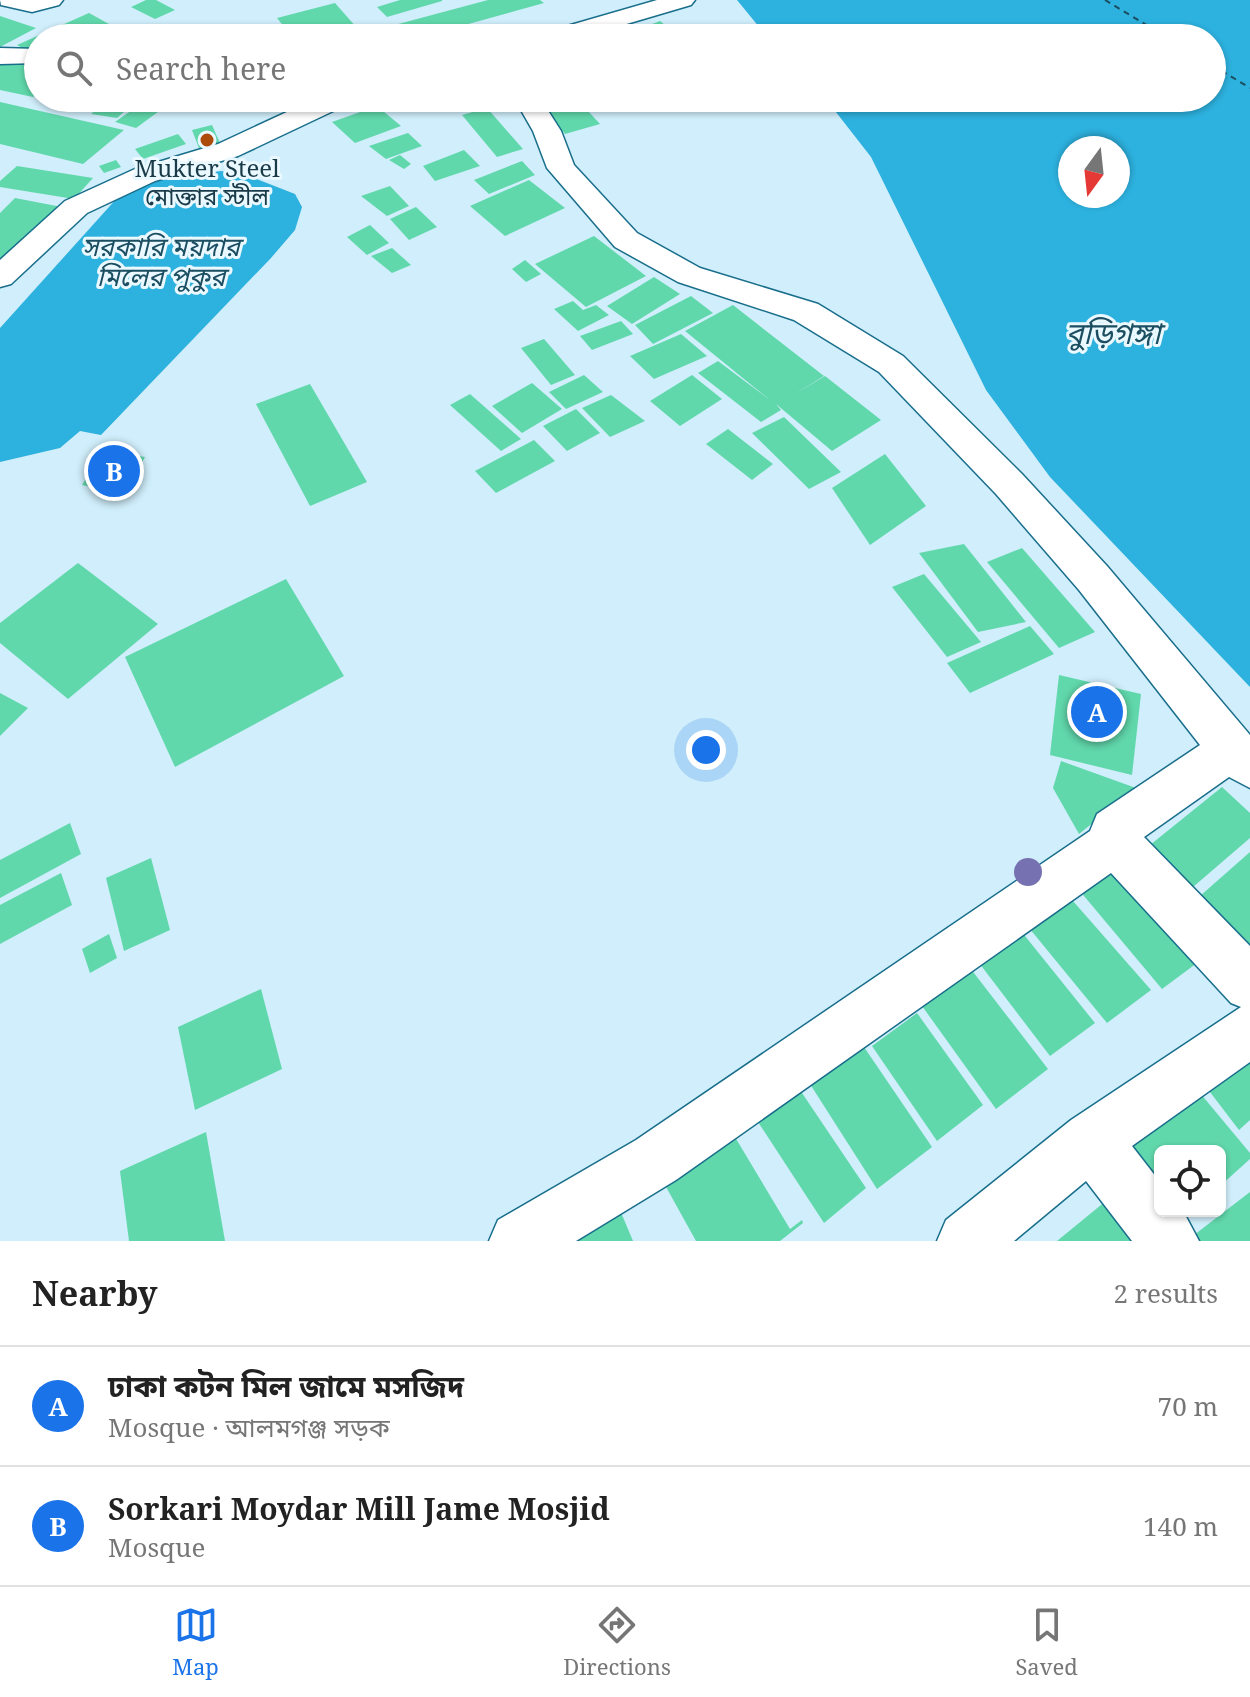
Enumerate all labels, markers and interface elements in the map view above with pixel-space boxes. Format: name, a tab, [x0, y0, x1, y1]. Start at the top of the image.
search box	[24, 24, 1226, 112]
icon: search	[52, 46, 96, 90]
text: Search here	[116, 48, 286, 89]
marker: Mukter Steel মোক্তার স্টীল	[198, 131, 216, 149]
north arrow	[1058, 136, 1130, 208]
place label: Mukter Steel মোক্তার স্টীল	[134, 151, 280, 212]
water label: সরকারি ময়দার মিলের পুকুর	[82, 228, 244, 294]
water label: বুড়িগঙ্গা	[1065, 312, 1166, 353]
pin: B	[88, 441, 140, 501]
pin: A	[1071, 682, 1123, 742]
your location	[686, 730, 726, 770]
map controls	[1154, 1145, 1226, 1217]
button: locate	[1154, 1145, 1226, 1217]
text: Nearby	[32, 1270, 158, 1316]
text: 2 results	[1113, 1275, 1218, 1311]
text: ঢাকা কটন মিল জামে মসজিদ	[108, 1365, 464, 1406]
text: A	[48, 1388, 68, 1424]
text: 70 m	[1158, 1388, 1218, 1424]
text: Mosque · আলমগঞ্জ সড়ক	[108, 1409, 390, 1445]
text: Sorkari Moydar Mill Jame Mosjid	[108, 1488, 610, 1529]
text: B	[49, 1508, 67, 1544]
text: 140 m	[1143, 1508, 1218, 1544]
text: Mosque	[108, 1529, 206, 1565]
tab: Map	[172, 1603, 219, 1681]
tab: Directions	[563, 1603, 671, 1681]
tab: Saved	[1015, 1603, 1078, 1681]

